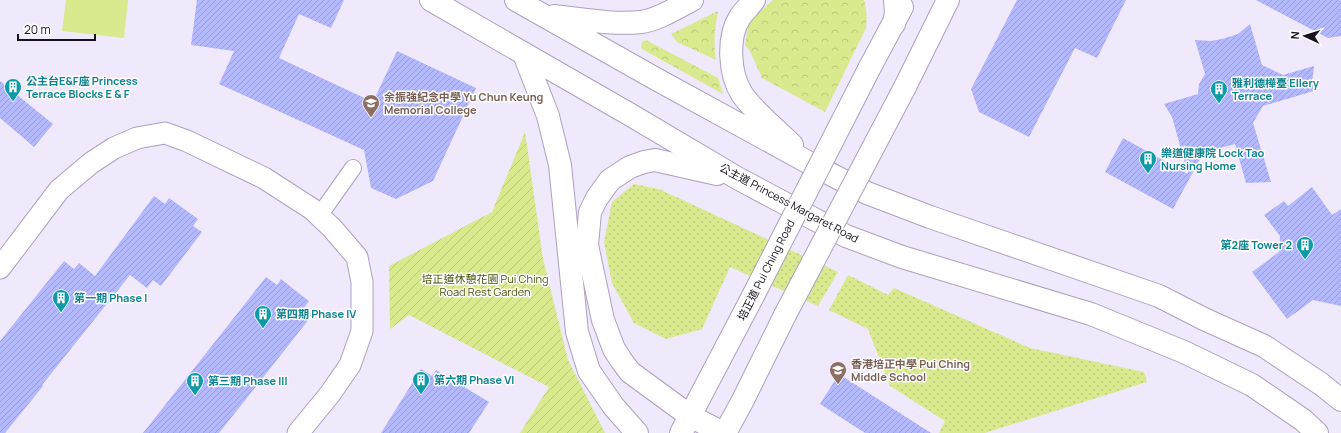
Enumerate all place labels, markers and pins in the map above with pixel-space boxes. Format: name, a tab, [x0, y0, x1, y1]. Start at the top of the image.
place label: 公主台E&F座 Princess Terrace Blocks E & F	[26, 73, 138, 101]
place label: 雅利德樺臺 Ellery Terrace	[1232, 75, 1320, 103]
building icon: 公主台E&F座 Princess Terrace Blocks E & F	[3, 77, 23, 102]
building icon: 雅利德樺臺 Ellery Terrace	[1209, 79, 1229, 104]
place label: 余振強紀念中學 Yu Chun Keung Memorial College	[384, 89, 543, 117]
school or university icon: 余振強紀念中學 Yu Chun Keung Memorial College	[361, 93, 381, 118]
place label: 樂道健康院 Lock Tao Nursing Home	[1161, 145, 1265, 173]
building icon: 樂道健康院 Lock Tao Nursing Home	[1138, 149, 1158, 174]
building icon: 第2座 Tower 2	[1295, 235, 1315, 260]
place label: 第2座 Tower 2	[1221, 237, 1292, 252]
building icon: 第一期 Phase I	[51, 288, 71, 313]
place label: 第一期 Phase I	[74, 290, 147, 305]
building icon: 第四期 Phase IV	[253, 304, 273, 329]
place label: 第四期 Phase IV	[276, 306, 356, 321]
place label: 香港培正中學 Pui Ching Middle School	[851, 356, 970, 384]
school or university icon: 香港培正中學 Pui Ching Middle School	[828, 360, 848, 385]
building icon: 第六期 Phase VI	[411, 370, 431, 395]
building icon: 第三期 Phase III	[185, 371, 205, 396]
place label: 第六期 Phase VI	[434, 372, 514, 387]
place label: 第三期 Phase III	[208, 373, 287, 388]

